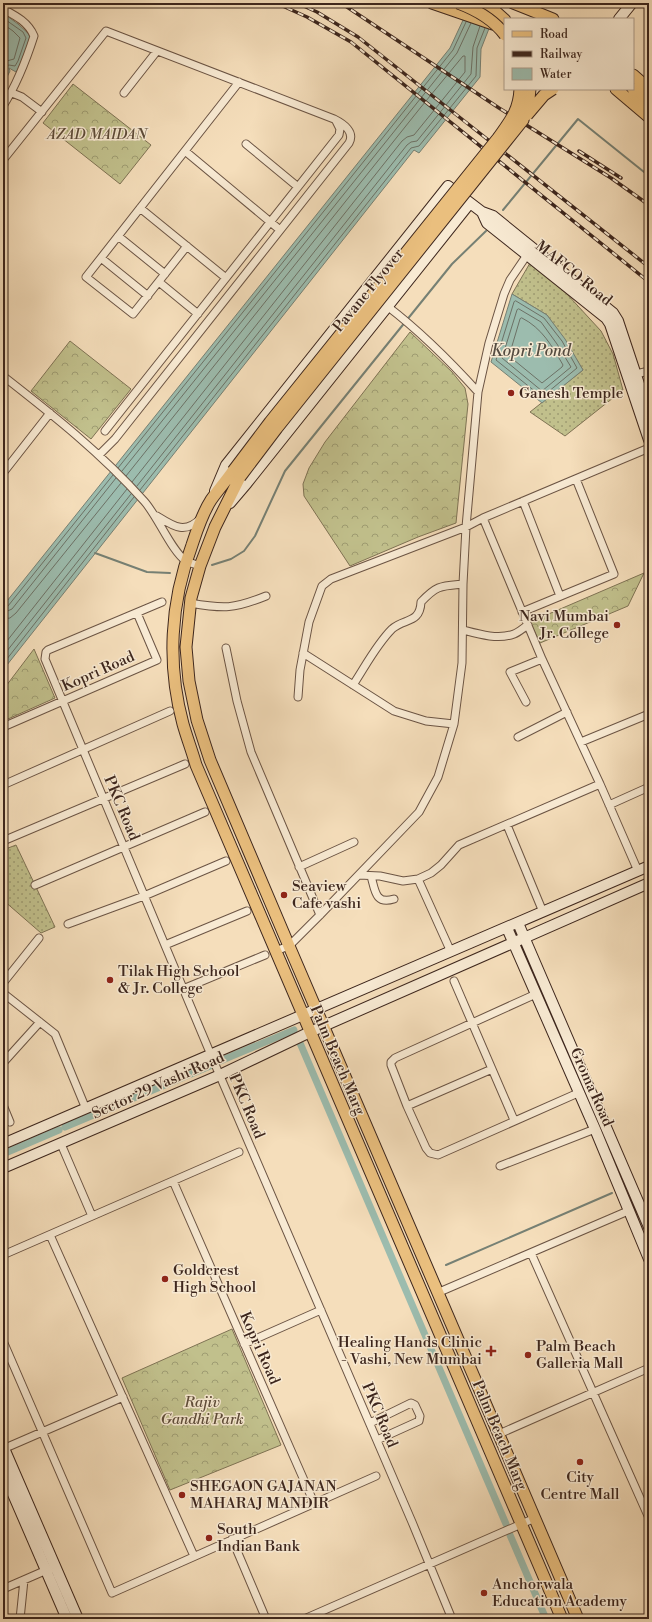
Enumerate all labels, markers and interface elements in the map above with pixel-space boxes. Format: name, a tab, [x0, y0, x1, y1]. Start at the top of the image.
legend	[504, 18, 634, 90]
text: Road	[540, 27, 568, 42]
text: Railway	[540, 47, 582, 62]
text: Water	[539, 67, 572, 82]
park label: AZAD MAIDAN	[45, 125, 149, 144]
street label: MAFCO Road	[531, 237, 616, 310]
street label: Pavane Flyover	[329, 244, 408, 336]
water label: Kopri Pond	[491, 341, 572, 361]
place label: Ganesh Temple	[519, 384, 623, 403]
marker: Ganesh Temple	[506, 388, 516, 398]
place label: Navi Mumbai Jr. College	[519, 607, 609, 643]
marker: Navi Mumbai Jr. College	[612, 620, 622, 630]
street label: Kopri Road	[59, 647, 138, 696]
street label: PKC Road	[99, 773, 144, 844]
place label: Seaview Cafe vashi	[292, 877, 361, 913]
marker: Seaview Cafe vashi	[279, 890, 289, 900]
place label: Tilak High School & Jr. College	[118, 962, 240, 998]
marker: Tilak High School & Jr. College	[105, 975, 115, 985]
street label: Palm Beach Marg	[306, 1002, 369, 1118]
street label: Groma Road	[566, 1045, 618, 1130]
street label: Sector 29 Vashi Road	[89, 1048, 228, 1123]
street label: PKC Road	[224, 1071, 269, 1142]
place label: Goldcrest High School	[173, 1261, 257, 1297]
marker: Goldcrest High School	[160, 1274, 170, 1284]
street label: Kopri Road	[235, 1309, 284, 1388]
place label: Healing Hands Clinic - Vashi, New Mumbai	[338, 1333, 482, 1369]
place label: Palm Beach Galleria Mall	[536, 1337, 624, 1373]
marker: Healing Hands Clinic - Vashi, New Mumbai	[485, 1345, 497, 1357]
marker: Palm Beach Galleria Mall	[523, 1350, 533, 1360]
street label: Palm Beach Marg	[468, 1377, 531, 1493]
street label: PKC Road	[357, 1380, 402, 1451]
park label: Rajiv Gandhi Park	[160, 1393, 244, 1429]
marker: City Centre Mall	[575, 1457, 585, 1467]
place label: City Centre Mall	[541, 1468, 620, 1504]
place label: SHEGAON GAJANAN MAHARAJ MANDIR	[190, 1477, 337, 1513]
marker: SHEGAON GAJANAN MAHARAJ MANDIR	[177, 1490, 187, 1500]
place label: South Indian Bank	[217, 1520, 301, 1556]
marker: South Indian Bank	[204, 1533, 214, 1543]
place label: Anchorwala Education Academy	[491, 1575, 627, 1611]
marker: Anchorwala Education Academy	[479, 1588, 489, 1598]

